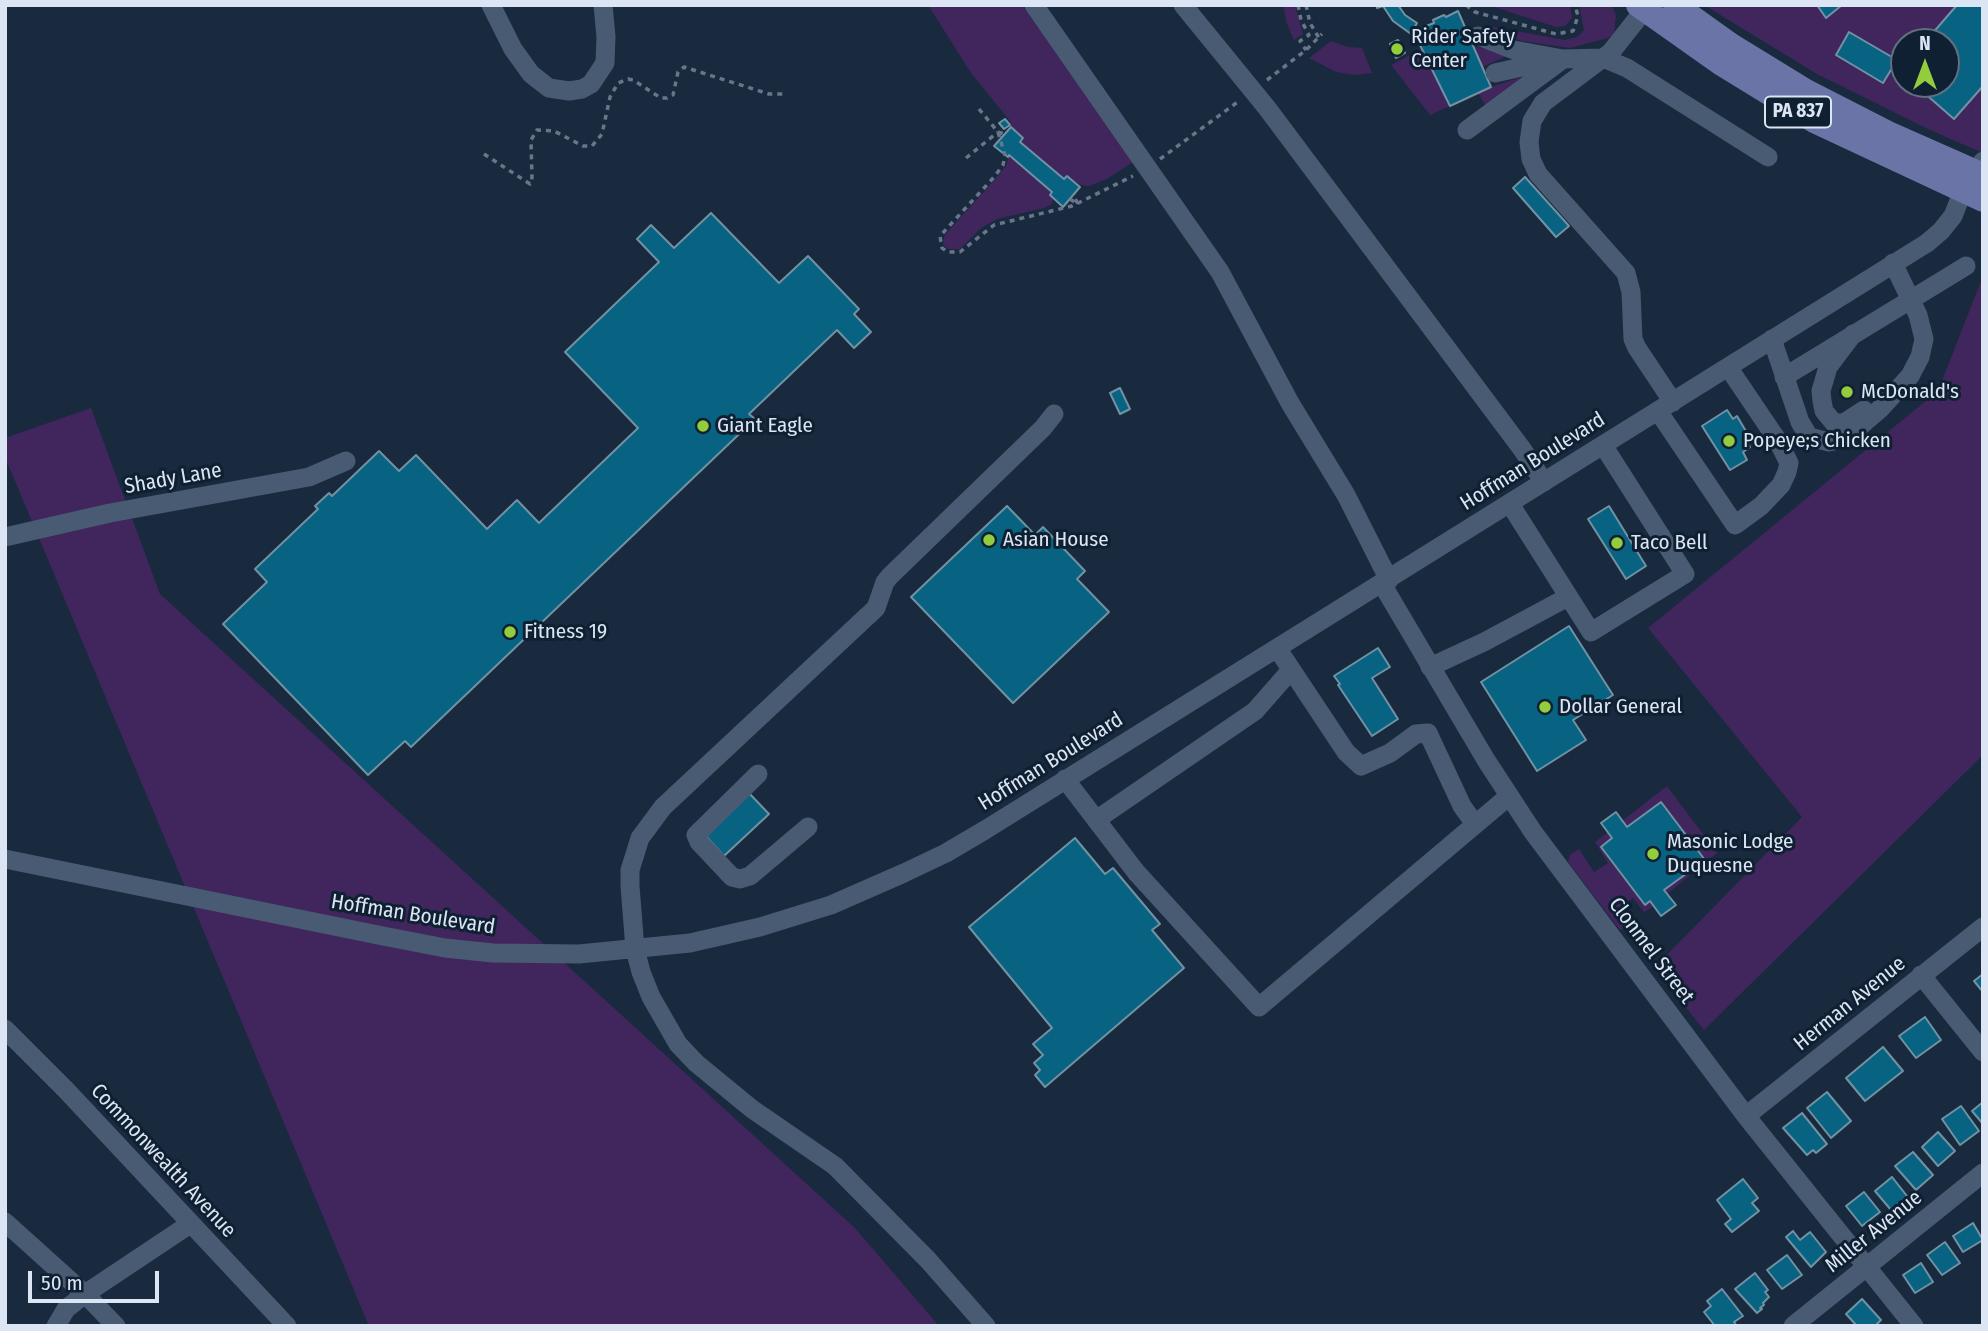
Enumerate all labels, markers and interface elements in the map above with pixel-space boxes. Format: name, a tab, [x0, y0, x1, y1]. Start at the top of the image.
place label: Rider Safety Center	[1411, 24, 1515, 74]
north arrow	[1890, 28, 1960, 98]
text: N	[1919, 32, 1931, 55]
marker: Rider Safety Center	[1389, 41, 1405, 57]
road number: PA 837	[1765, 96, 1831, 128]
place label: McDonald's	[1861, 379, 1959, 405]
marker: McDonald's	[1839, 384, 1855, 400]
street label: Hoffman Boulevard	[1456, 407, 1610, 517]
place label: Giant Eagle	[717, 413, 813, 439]
marker: Giant Eagle	[695, 418, 711, 434]
place label: Popeye;s Chicken	[1743, 428, 1891, 454]
marker: Popeye;s Chicken	[1721, 433, 1737, 449]
street label: Shady Lane	[122, 458, 224, 500]
place label: Asian House	[1003, 527, 1109, 553]
place label: Taco Bell	[1631, 530, 1707, 556]
marker: Asian House	[981, 532, 997, 548]
marker: Taco Bell	[1609, 535, 1625, 551]
place label: Fitness 19	[524, 619, 607, 645]
marker: Fitness 19	[502, 624, 518, 640]
place label: Dollar General	[1559, 694, 1682, 720]
marker: Dollar General	[1537, 699, 1553, 715]
street label: Hoffman Boulevard	[974, 707, 1128, 817]
place label: Masonic Lodge Duquesne	[1667, 829, 1793, 879]
marker: Masonic Lodge Duquesne	[1645, 846, 1661, 862]
street label: Hoffman Boulevard	[329, 890, 497, 940]
street label: Clonmel Street	[1603, 893, 1699, 1009]
street label: Herman Avenue	[1789, 951, 1911, 1057]
street label: Commonwealth Avenue	[85, 1079, 241, 1243]
street label: Miller Avenue	[1821, 1185, 1927, 1279]
scale bar	[32, 1258, 163, 1302]
text: 50 m	[41, 1270, 83, 1296]

